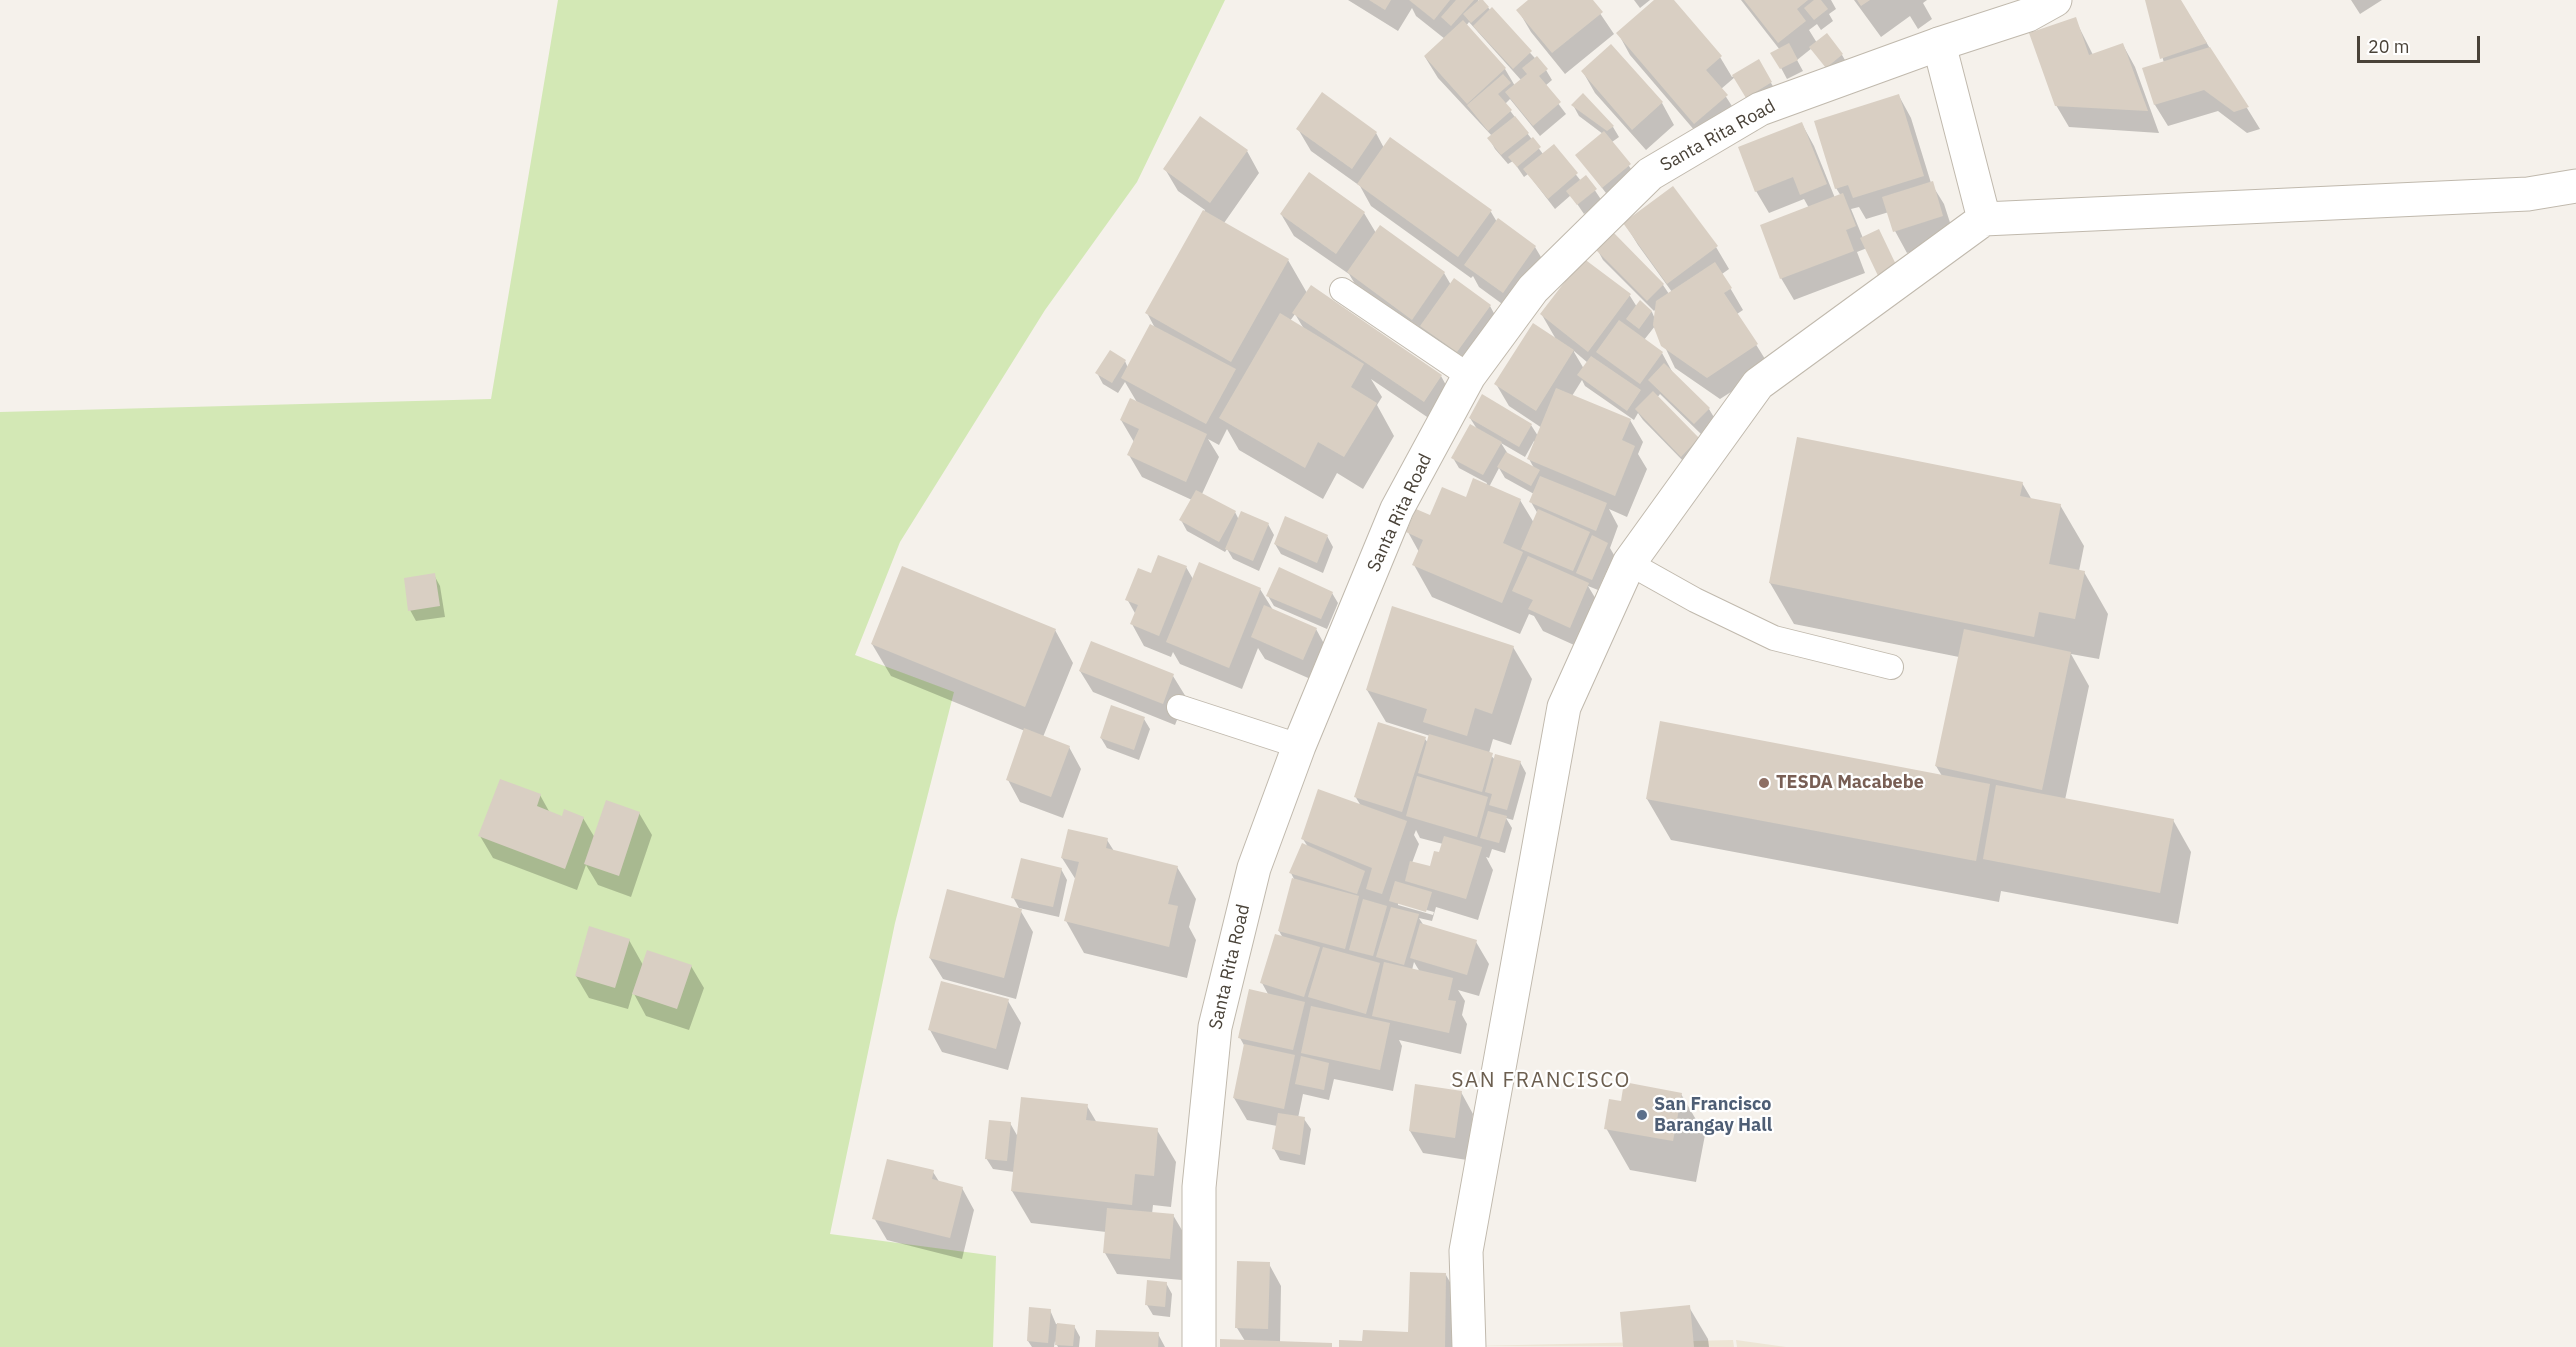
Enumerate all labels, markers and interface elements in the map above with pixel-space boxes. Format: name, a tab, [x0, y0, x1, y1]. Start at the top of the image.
scale bar	[2360, 24, 2483, 62]
text: 20 m	[2368, 35, 2410, 58]
street label: Santa Rita Road	[1657, 96, 1779, 176]
street label: Santa Rita Road	[1363, 450, 1437, 576]
place label: TESDA Macabebe	[1776, 772, 1924, 794]
marker: TESDA Macabebe	[1757, 776, 1771, 790]
street label: Santa Rita Road	[1205, 902, 1255, 1032]
district label: SAN FRANCISCO	[1451, 1068, 1631, 1094]
place label: San Francisco Barangay Hall	[1654, 1094, 1772, 1136]
marker: San Francisco Barangay Hall	[1635, 1108, 1649, 1122]

